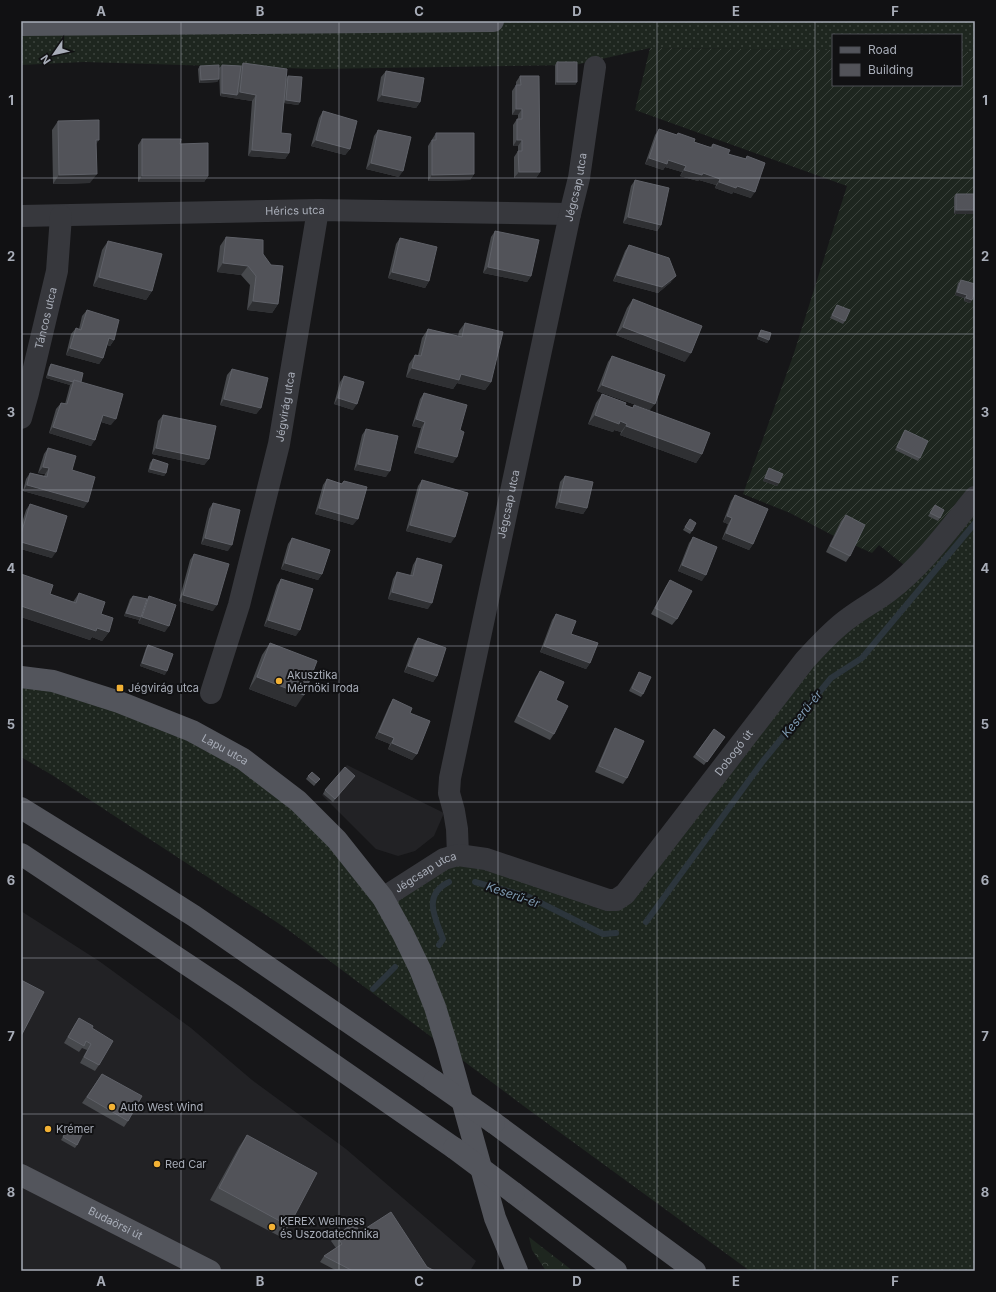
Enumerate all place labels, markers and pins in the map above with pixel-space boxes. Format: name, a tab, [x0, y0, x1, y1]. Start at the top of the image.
place label: Akusztika Mérnöki Iroda	[287, 668, 359, 695]
marker: Akusztika Mérnöki Iroda	[274, 676, 284, 686]
place label: Jégvirág utca	[128, 681, 199, 695]
marker: Jégvirág utca	[115, 683, 125, 693]
place label: Auto West Wind	[120, 1100, 203, 1114]
marker: Auto West Wind	[107, 1102, 117, 1112]
place label: Krémer	[56, 1122, 94, 1136]
marker: Krémer	[43, 1124, 53, 1134]
place label: Red Car	[165, 1157, 207, 1171]
marker: Red Car	[152, 1159, 162, 1169]
place label: KEREX Wellness és Uszodatechnika	[280, 1214, 379, 1241]
marker: KEREX Wellness és Uszodatechnika	[267, 1222, 277, 1232]

